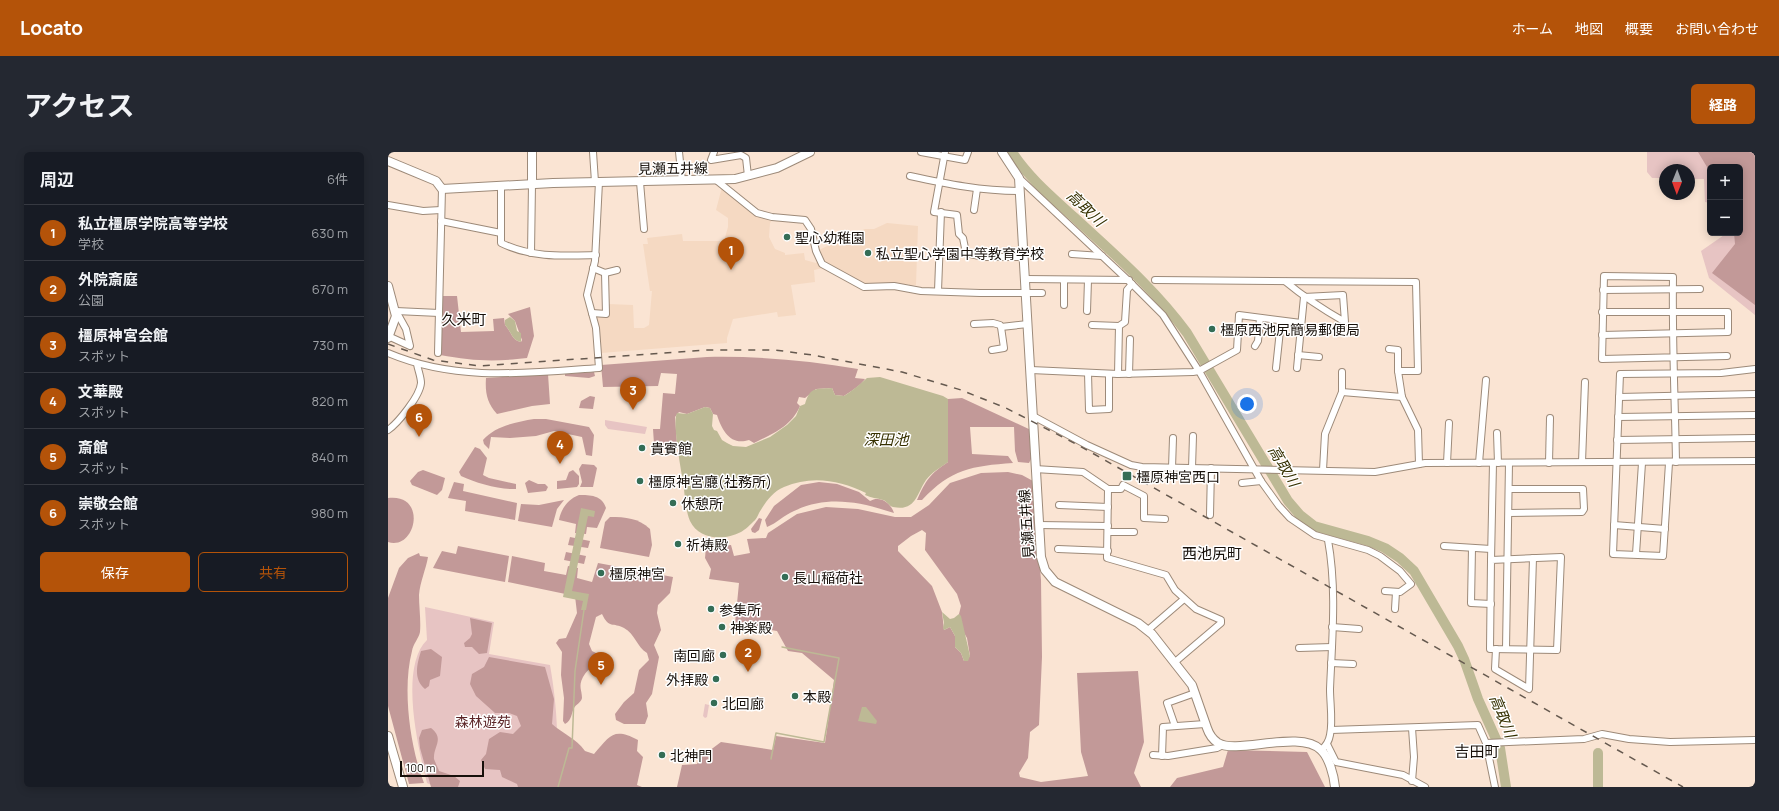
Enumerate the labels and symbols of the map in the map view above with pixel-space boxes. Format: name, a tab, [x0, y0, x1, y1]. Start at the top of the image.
street label: 見瀬五井線	[638, 158, 708, 178]
north arrow	[1659, 164, 1695, 200]
water label: 高取川	[1062, 185, 1111, 232]
place label: 聖心幼稚園	[795, 228, 865, 247]
marker: 聖心幼稚園	[782, 232, 792, 242]
pin: 1	[718, 237, 744, 270]
place label: 私立聖心学園中等教育学校	[876, 244, 1044, 263]
marker: 私立聖心学園中等教育学校	[863, 248, 873, 258]
district label: 久米町	[441, 309, 487, 330]
place label: 橿原西池尻簡易郵便局	[1220, 320, 1360, 339]
marker: 橿原西池尻簡易郵便局	[1207, 324, 1217, 334]
pin: 3	[620, 377, 646, 410]
your location	[1237, 394, 1257, 414]
pin: 6	[406, 404, 432, 437]
water label: 深田池	[863, 429, 910, 450]
pin: 4	[547, 431, 573, 464]
place label: 貴賓館	[650, 439, 692, 458]
water label: 高取川	[1263, 441, 1306, 492]
marker: 貴賓館	[637, 443, 647, 453]
place label: 橿原神宮西口	[1136, 467, 1220, 486]
marker: 橿原神宮西口	[1121, 470, 1133, 482]
place label: 橿原神宮廳(社務所)	[648, 472, 772, 491]
marker: 橿原神宮廳(社務所)	[635, 476, 645, 486]
street label: 見瀬五井線	[1014, 488, 1038, 560]
place label: 休憩所	[681, 494, 723, 513]
marker: 休憩所	[668, 498, 678, 508]
place label: 祈祷殿	[686, 535, 728, 554]
marker: 祈祷殿	[673, 539, 683, 549]
district label: 西池尻町	[1182, 543, 1242, 564]
place label: 橿原神宮	[609, 564, 665, 583]
marker: 橿原神宮	[596, 568, 606, 578]
place label: 長山稲荷社	[793, 568, 863, 587]
marker: 長山稲荷社	[780, 572, 790, 582]
place label: 参集所	[719, 600, 761, 619]
marker: 参集所	[706, 604, 716, 614]
place label: 神楽殿	[730, 618, 772, 637]
marker: 神楽殿	[717, 622, 727, 632]
pin: 2	[735, 639, 761, 672]
place label: 南回廊	[673, 646, 715, 665]
marker: 南回廊	[718, 650, 728, 660]
pin: 5	[588, 652, 614, 685]
place label: 外拝殿	[666, 670, 708, 689]
marker: 外拝殿	[711, 674, 721, 684]
place label: 本殿	[803, 687, 831, 706]
marker: 本殿	[790, 691, 800, 701]
water label: 高取川	[1485, 691, 1522, 743]
place label: 北回廊	[722, 694, 764, 713]
marker: 北回廊	[709, 698, 719, 708]
park label: 森林遊苑	[455, 712, 511, 731]
district label: 吉田町	[1454, 741, 1500, 762]
place label: 北神門	[670, 746, 712, 765]
marker: 北神門	[657, 750, 667, 760]
scale bar	[400, 759, 484, 778]

